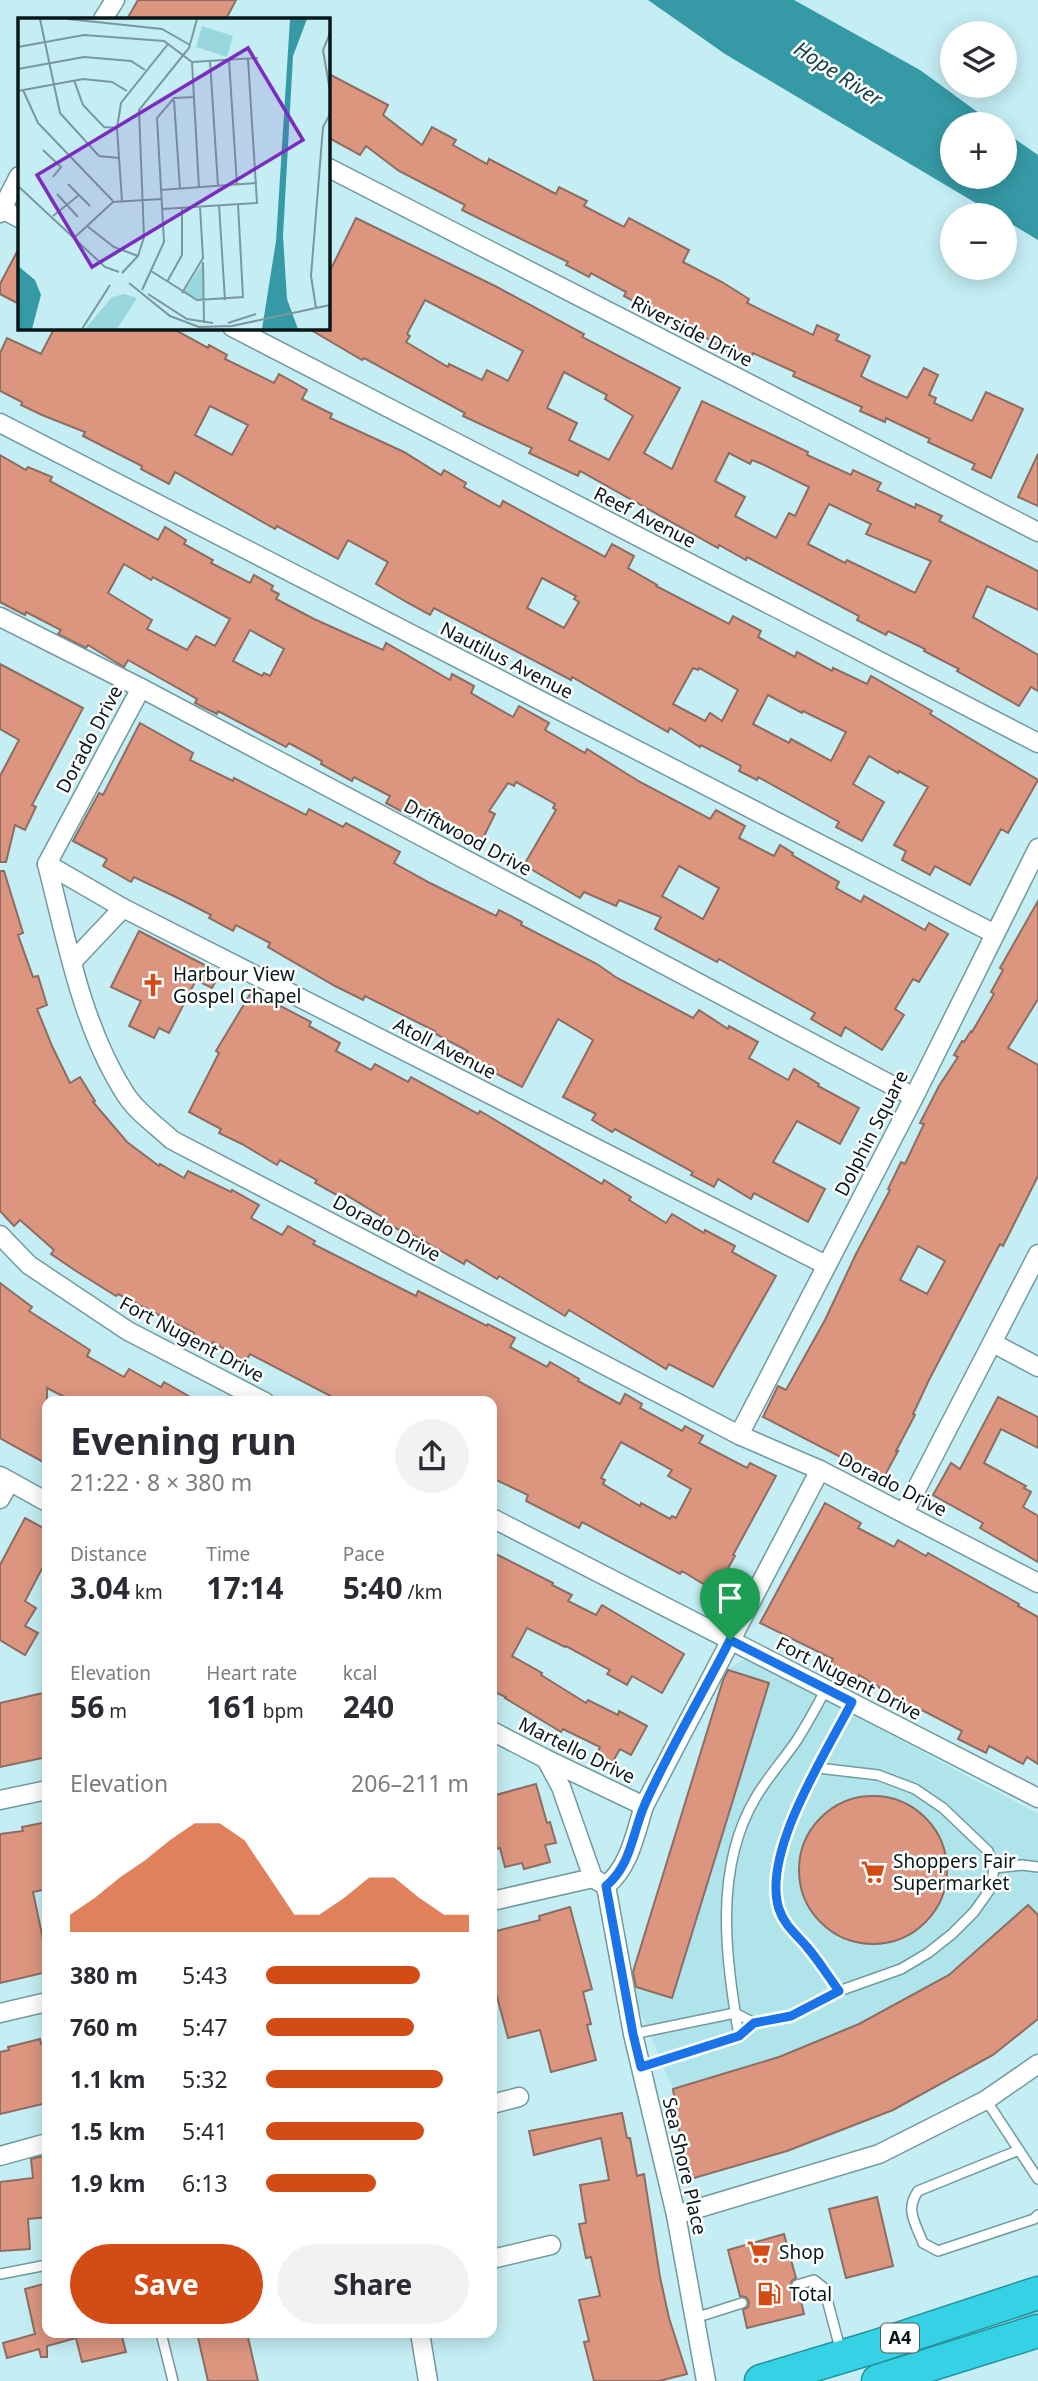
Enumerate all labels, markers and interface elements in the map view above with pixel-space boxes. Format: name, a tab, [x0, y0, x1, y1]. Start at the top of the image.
inset map	[18, 18, 329, 329]
map controls	[940, 21, 1017, 280]
button: layers	[940, 21, 1017, 98]
water label: Hope River	[789, 34, 890, 113]
button: +	[940, 112, 1017, 189]
button: −	[940, 203, 1017, 280]
street label: Riverside Drive	[627, 289, 757, 373]
street label: Reef Avenue	[589, 480, 701, 554]
street label: Nautilus Avenue	[436, 615, 578, 705]
street label: Dorado Drive	[50, 681, 128, 797]
street label: Driftwood Drive	[399, 792, 537, 882]
place label: Harbour View Gospel Chapel	[173, 961, 301, 1009]
church icon: Harbour View Gospel Chapel	[139, 971, 167, 999]
street label: Atoll Avenue	[389, 1011, 501, 1085]
street label: Dolphin Square	[828, 1066, 914, 1200]
street label: Dorado Drive	[329, 1189, 445, 1267]
street label: Fort Nugent Drive	[115, 1290, 269, 1388]
text: Evening run	[70, 1414, 297, 1466]
button: share	[395, 1419, 469, 1493]
street label: Dorado Drive	[834, 1445, 952, 1523]
text: 21:22 · 8 × 380 m	[70, 1466, 252, 1498]
text: Distance	[70, 1541, 147, 1567]
text: Time	[206, 1541, 250, 1567]
text: Pace	[343, 1541, 385, 1567]
text: 3.04	[70, 1567, 130, 1608]
text: 17:14	[206, 1567, 283, 1608]
text: 5:40	[343, 1567, 403, 1608]
pin	[700, 1568, 760, 1640]
text: km	[130, 1579, 163, 1605]
text: /km	[403, 1579, 443, 1605]
icon: arrive	[711, 1579, 749, 1617]
street label: Fort Nugent Drive	[772, 1630, 926, 1726]
text: Elevation	[70, 1660, 151, 1686]
text: Heart rate	[206, 1660, 297, 1686]
text: kcal	[343, 1660, 377, 1686]
text: 56	[70, 1686, 104, 1727]
text: 161	[206, 1686, 258, 1727]
text: 240	[343, 1686, 394, 1727]
text: m	[104, 1698, 127, 1724]
text: bpm	[258, 1698, 304, 1724]
street label: Martello Drive	[514, 1711, 640, 1789]
text: Elevation	[70, 1767, 168, 1799]
text: 206–211 m	[351, 1767, 469, 1799]
place label: Shoppers Fair Supermarket	[893, 1848, 1016, 1896]
supermarket icon: Shoppers Fair Supermarket	[859, 1858, 887, 1886]
text: 380 m	[70, 1959, 138, 1991]
text: 5:43	[182, 1959, 228, 1991]
text: 760 m	[70, 2011, 138, 2043]
text: 5:47	[182, 2011, 228, 2043]
text: 1.1 km	[70, 2063, 145, 2095]
text: 5:32	[182, 2063, 228, 2095]
street label: Sea Shore Place	[657, 2095, 713, 2237]
text: 1.5 km	[70, 2115, 145, 2147]
text: 5:41	[182, 2115, 228, 2147]
text: 1.9 km	[70, 2167, 145, 2199]
text: 6:13	[182, 2167, 228, 2199]
supermarket icon: Shop	[745, 2238, 773, 2266]
place label: Shop	[779, 2239, 824, 2265]
button: Save	[70, 2244, 263, 2324]
button: Share	[277, 2244, 469, 2324]
fuel station icon: Total	[755, 2280, 783, 2308]
place label: Total	[789, 2281, 832, 2307]
road number: A4	[881, 2324, 919, 2352]

